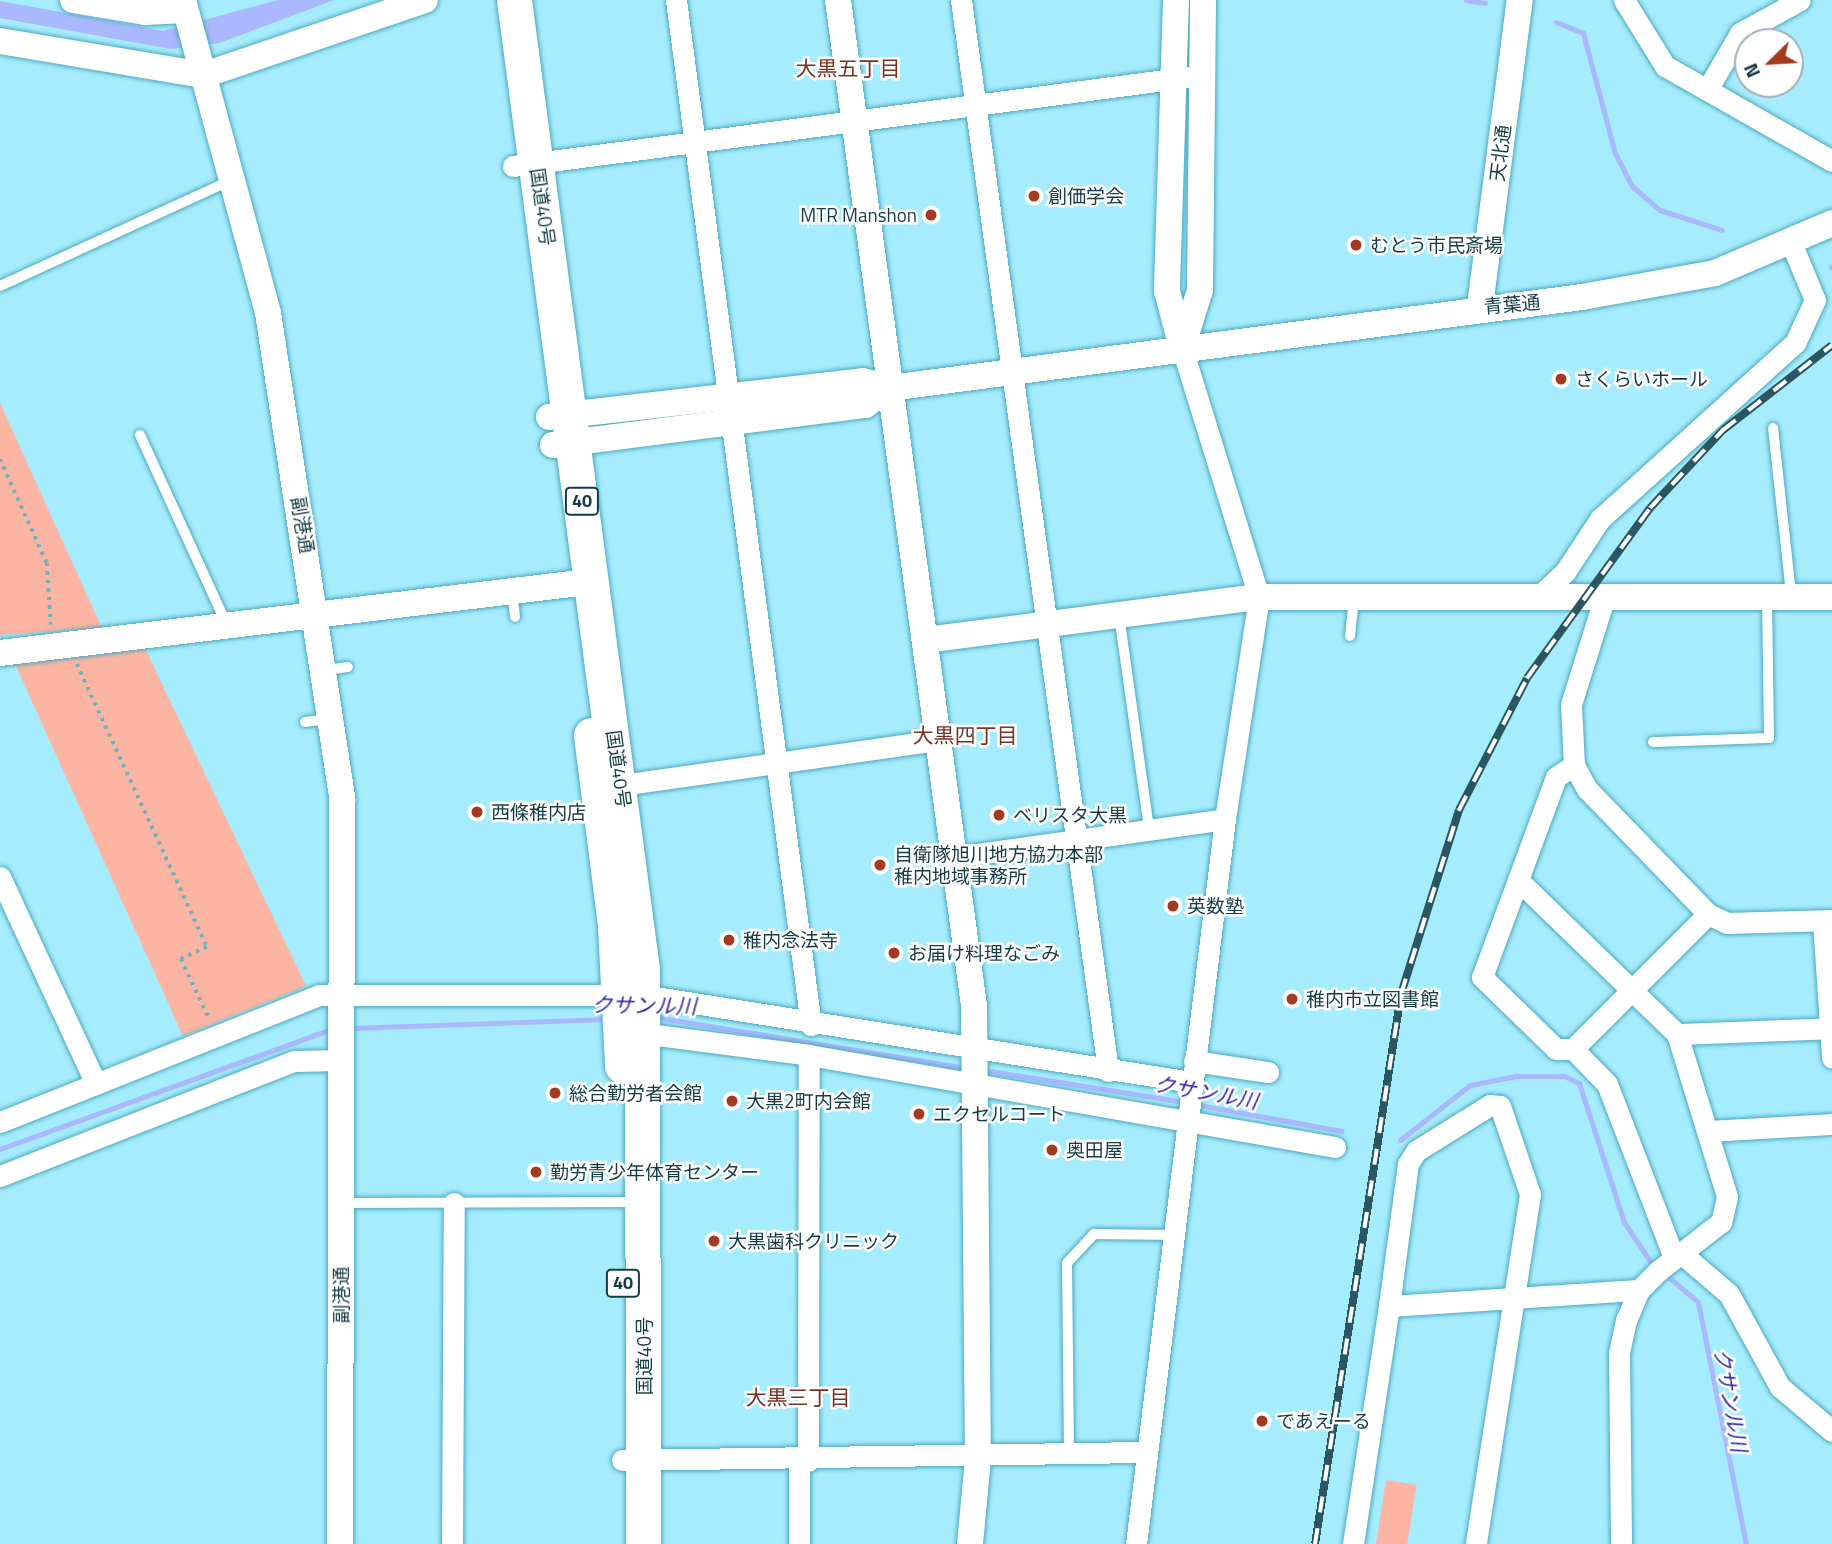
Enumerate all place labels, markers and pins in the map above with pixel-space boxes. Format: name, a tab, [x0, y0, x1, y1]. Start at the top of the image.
place label: 創価学会	[1048, 185, 1124, 207]
marker: 創価学会	[1026, 188, 1042, 204]
place label: MTR Manshon	[800, 204, 917, 226]
marker: MTR Manshon	[923, 207, 939, 223]
place label: むとう市民斎場	[1370, 234, 1503, 256]
marker: むとう市民斎場	[1348, 237, 1364, 253]
place label: さくらいホール	[1575, 368, 1708, 390]
marker: さくらいホール	[1553, 371, 1569, 387]
place label: 西條稚内店	[491, 801, 586, 823]
marker: 西條稚内店	[469, 804, 485, 820]
place label: ベリスタ大黒	[1013, 804, 1127, 826]
marker: ベリスタ大黒	[991, 807, 1007, 823]
place label: 自衛隊旭川地方協力本部 稚内地域事務所	[894, 843, 1103, 887]
marker: 自衛隊旭川地方協力本部 稚内地域事務所	[872, 857, 888, 873]
place label: 英数塾	[1187, 895, 1244, 917]
marker: 英数塾	[1165, 898, 1181, 914]
place label: 稚内念法寺	[743, 929, 838, 951]
marker: 稚内念法寺	[721, 932, 737, 948]
place label: お届け料理なごみ	[908, 942, 1060, 964]
marker: お届け料理なごみ	[886, 945, 902, 961]
place label: 稚内市立図書館	[1306, 988, 1439, 1010]
marker: 稚内市立図書館	[1284, 991, 1300, 1007]
place label: 総合勤労者会館	[569, 1082, 702, 1104]
marker: 総合勤労者会館	[547, 1085, 563, 1101]
place label: 大黒2町内会館	[746, 1090, 871, 1112]
marker: 大黒2町内会館	[724, 1093, 740, 1109]
place label: エクセルコート	[933, 1103, 1066, 1125]
marker: エクセルコート	[911, 1106, 927, 1122]
place label: 奥田屋	[1066, 1139, 1123, 1161]
marker: 奥田屋	[1044, 1142, 1060, 1158]
place label: 勤労青少年体育センター	[550, 1161, 759, 1183]
marker: 勤労青少年体育センター	[528, 1164, 544, 1180]
place label: 大黒歯科クリニック	[728, 1230, 899, 1252]
marker: 大黒歯科クリニック	[706, 1233, 722, 1249]
place label: であえーる	[1276, 1410, 1371, 1432]
marker: であえーる	[1254, 1413, 1270, 1429]

